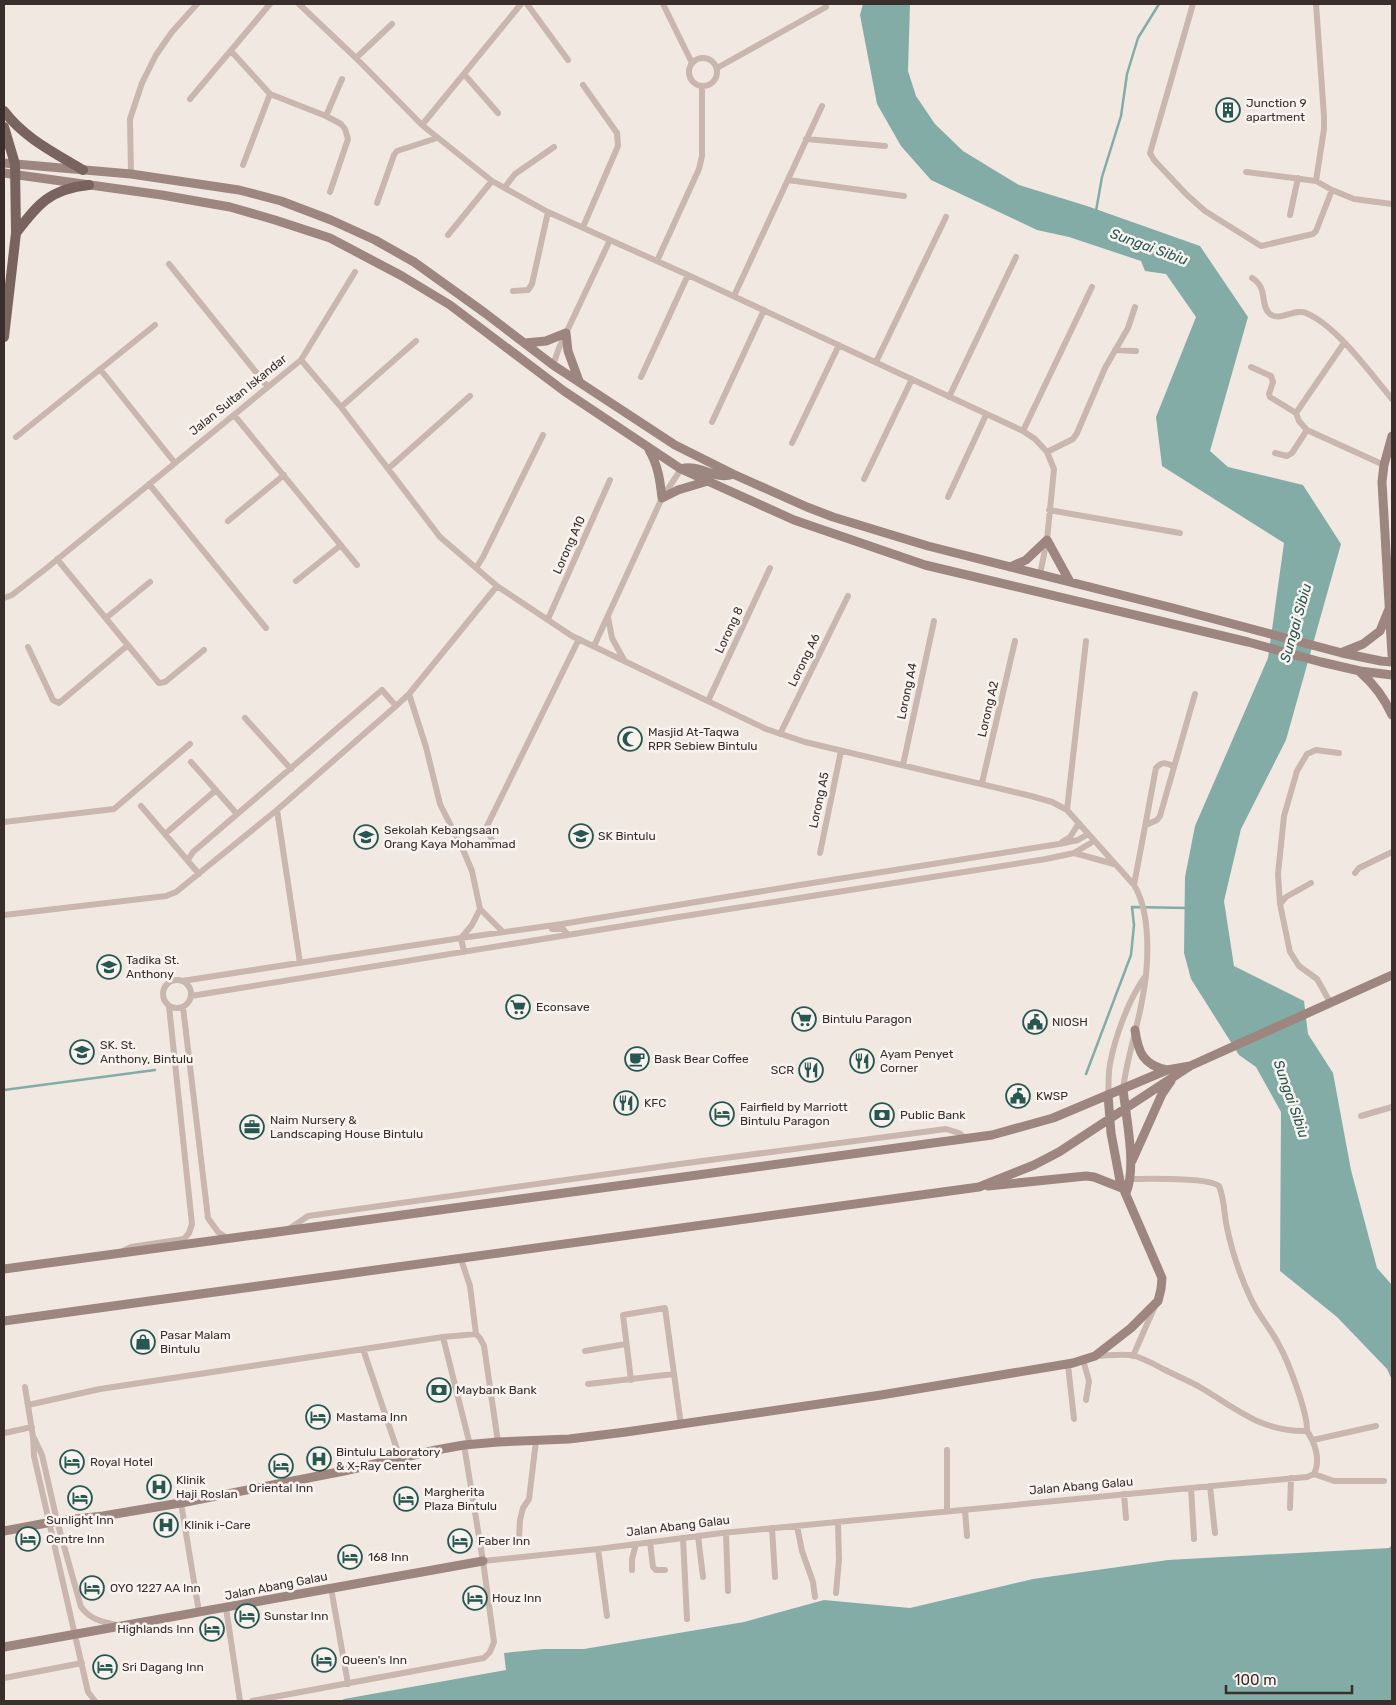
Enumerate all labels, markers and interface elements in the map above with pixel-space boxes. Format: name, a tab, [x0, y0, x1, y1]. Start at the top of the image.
place label: Junction 9 apartment	[1246, 96, 1307, 124]
building icon: Junction 9 apartment	[1215, 97, 1241, 123]
water label: Sungai Sibiu	[1108, 225, 1191, 269]
street label: Jalan Sultan Iskandar	[187, 351, 290, 438]
street label: Lorong A10	[550, 514, 588, 576]
water label: Sungai Sibiu	[1277, 581, 1316, 664]
street label: Lorong 8	[712, 604, 746, 656]
street label: Lorong A6	[785, 631, 823, 689]
street label: Lorong A4	[894, 661, 920, 721]
street label: Lorong A2	[975, 680, 1001, 738]
place label: Masjid At-Taqwa RPR Sebiew Bintulu	[648, 725, 758, 753]
mosque icon: Masjid At-Taqwa RPR Sebiew Bintulu	[617, 726, 643, 752]
street label: Lorong A5	[806, 771, 832, 829]
place label: Sekolah Kebangsaan Orang Kaya Mohammad	[384, 823, 516, 851]
school or university icon: SK Bintulu	[568, 823, 594, 849]
school or university icon: Sekolah Kebangsaan Orang Kaya Mohammad	[353, 824, 379, 850]
place label: SK Bintulu	[598, 829, 656, 843]
place label: Tadika St. Anthony	[126, 953, 179, 981]
school or university icon: Tadika St. Anthony	[96, 954, 122, 980]
supermarket icon: Econsave	[505, 994, 531, 1020]
place label: Econsave	[536, 1000, 590, 1014]
supermarket icon: Bintulu Paragon	[791, 1006, 817, 1032]
public building icon: NIOSH	[1022, 1009, 1048, 1035]
place label: Bintulu Paragon	[822, 1012, 912, 1026]
place label: NIOSH	[1052, 1015, 1088, 1029]
place label: SK. St. Anthony, Bintulu	[100, 1038, 193, 1066]
school or university icon: SK. St. Anthony, Bintulu	[69, 1039, 95, 1065]
cafe icon: Bask Bear Coffee	[624, 1046, 650, 1072]
place label: Ayam Penyet Corner	[880, 1047, 954, 1075]
restaurant icon: Ayam Penyet Corner	[849, 1048, 875, 1074]
place label: Bask Bear Coffee	[654, 1052, 749, 1066]
restaurant icon: SCR	[798, 1057, 824, 1083]
water label: Sungai Sibiu	[1270, 1058, 1312, 1141]
place label: SCR	[771, 1063, 794, 1077]
public building icon: KWSP	[1005, 1083, 1031, 1109]
place label: KWSP	[1036, 1089, 1068, 1103]
restaurant icon: KFC	[613, 1090, 639, 1116]
place label: KFC	[644, 1096, 666, 1110]
place label: Fairfield by Marriott Bintulu Paragon	[740, 1100, 848, 1128]
hotel icon: Fairfield by Marriott Bintulu Paragon	[709, 1101, 735, 1127]
bank icon: Public Bank	[869, 1102, 895, 1128]
place label: Public Bank	[900, 1108, 966, 1122]
place label: Naim Nursery & Landscaping House Bintulu	[270, 1113, 423, 1141]
office icon: Naim Nursery & Landscaping House Bintulu	[239, 1114, 265, 1140]
place label: Pasar Malam Bintulu	[160, 1328, 231, 1356]
shop icon: Pasar Malam Bintulu	[130, 1329, 156, 1355]
bank icon: Maybank Bank	[426, 1377, 452, 1403]
place label: Maybank Bank	[456, 1383, 538, 1397]
hotel icon: Mastama Inn	[305, 1404, 331, 1430]
place label: Mastama Inn	[336, 1410, 408, 1424]
place label: Bintulu Laboratory & X-Ray Center	[336, 1445, 441, 1473]
hospital icon: Bintulu Laboratory & X-Ray Center	[306, 1446, 332, 1472]
hotel icon: Royal Hotel	[59, 1449, 85, 1475]
hotel icon: Oriental Inn	[268, 1453, 294, 1479]
place label: Royal Hotel	[90, 1455, 153, 1469]
place label: Klinik Haji Roslan	[176, 1473, 238, 1501]
hospital icon: Klinik Haji Roslan	[146, 1474, 172, 1500]
street label: Jalan Abang Galau	[1028, 1474, 1134, 1498]
place label: Oriental Inn	[249, 1481, 313, 1495]
hotel icon: Sunlight Inn	[67, 1485, 93, 1511]
place label: Margherita Plaza Bintulu	[424, 1485, 497, 1513]
hotel icon: Margherita Plaza Bintulu	[393, 1486, 419, 1512]
hospital icon: Klinik i-Care	[153, 1512, 179, 1538]
place label: Sunlight Inn	[46, 1513, 114, 1527]
street label: Jalan Abang Galau	[625, 1513, 731, 1539]
place label: Klinik i-Care	[184, 1518, 251, 1532]
hotel icon: Centre Inn	[15, 1526, 41, 1552]
hotel icon: Faber Inn	[447, 1528, 473, 1554]
place label: Centre Inn	[46, 1532, 105, 1546]
place label: Faber Inn	[478, 1534, 530, 1548]
hotel icon: 168 Inn	[337, 1544, 363, 1570]
place label: 168 Inn	[368, 1550, 409, 1564]
street label: Jalan Abang Galau	[223, 1569, 329, 1603]
hotel icon: OYO 1227 AA Inn	[79, 1575, 105, 1601]
place label: OYO 1227 AA Inn	[110, 1581, 201, 1595]
hotel icon: Houz Inn	[462, 1585, 488, 1611]
place label: Houz Inn	[492, 1591, 542, 1605]
hotel icon: Sunstar Inn	[234, 1603, 260, 1629]
place label: Sunstar Inn	[264, 1609, 328, 1623]
hotel icon: Highlands Inn	[199, 1616, 225, 1642]
place label: Highlands Inn	[117, 1622, 194, 1636]
hotel icon: Queen's Inn	[311, 1647, 337, 1673]
place label: Queen's Inn	[342, 1653, 407, 1667]
hotel icon: Sri Dagang Inn	[92, 1654, 118, 1680]
place label: Sri Dagang Inn	[122, 1660, 204, 1674]
scale bar	[1226, 1662, 1352, 1694]
text: 100 m	[1234, 1671, 1276, 1689]

